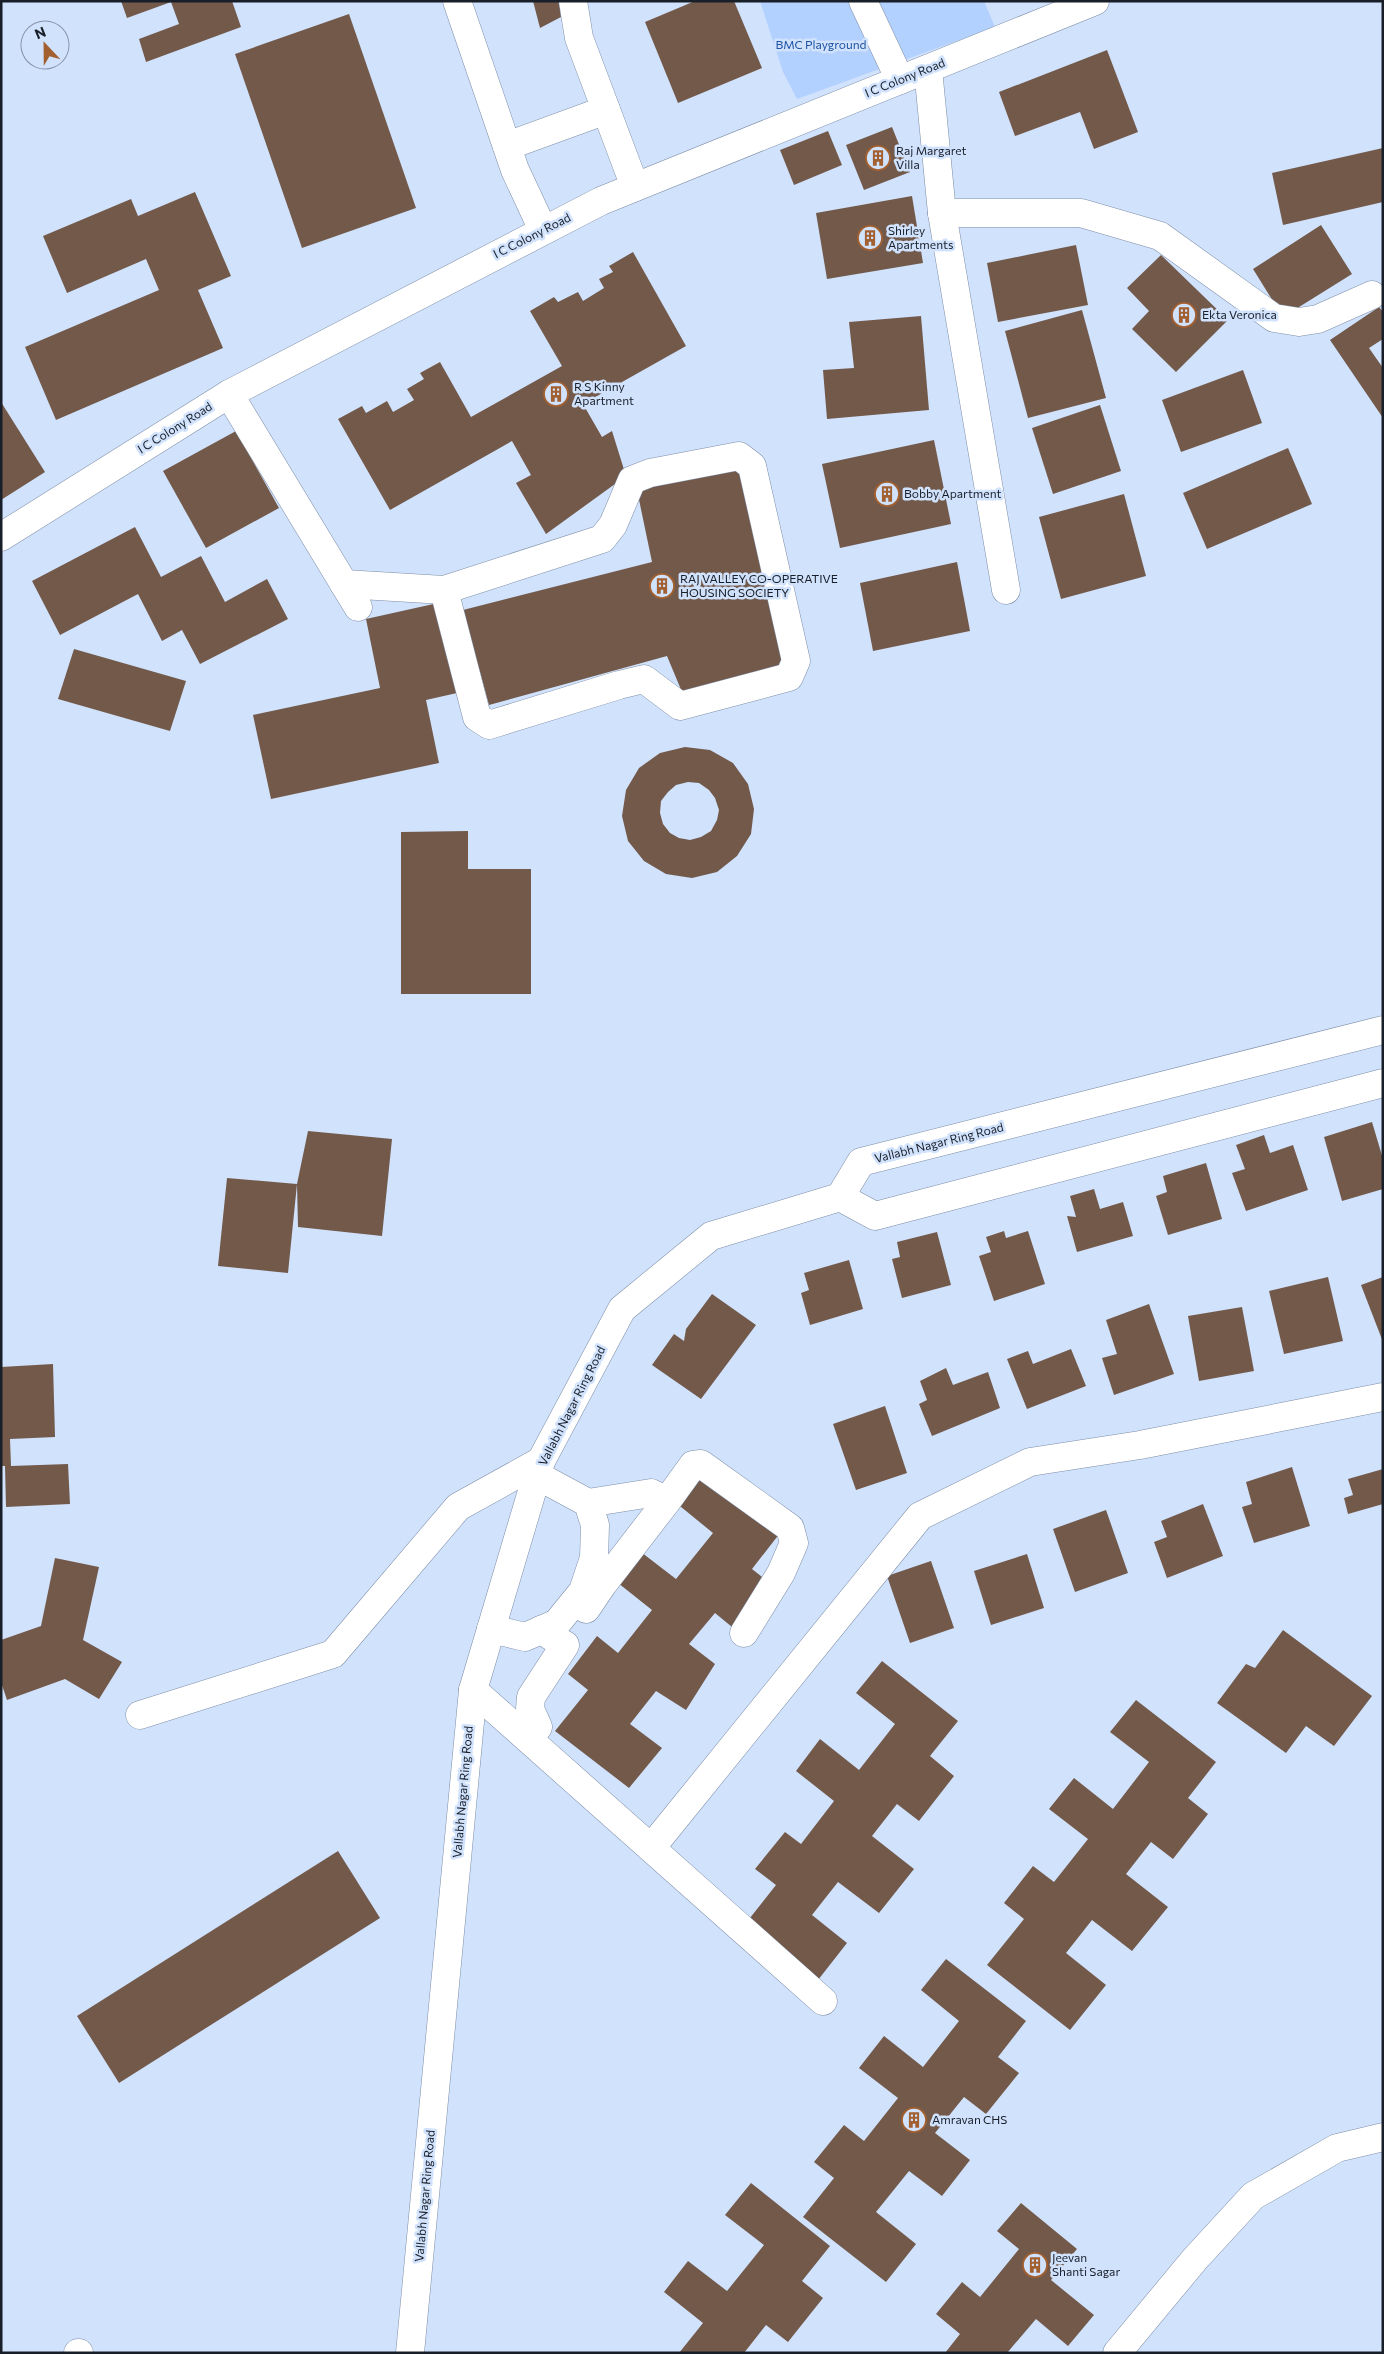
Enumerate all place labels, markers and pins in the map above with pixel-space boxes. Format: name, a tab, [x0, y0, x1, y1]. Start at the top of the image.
place label: Raj Margaret Villa	[896, 143, 967, 171]
building icon: Raj Margaret Villa	[865, 145, 891, 171]
place label: Shirley Apartments	[888, 223, 953, 251]
building icon: Shirley Apartments	[857, 225, 883, 251]
building icon: Ekta Veronica	[1171, 302, 1197, 328]
place label: Ekta Veronica	[1202, 307, 1277, 321]
place label: R S Kinny Apartment	[574, 379, 634, 407]
building icon: R S Kinny Apartment	[543, 381, 569, 407]
building icon: Bobby Apartment	[874, 481, 900, 507]
place label: Bobby Apartment	[904, 486, 1002, 500]
place label: RAJ VALLEY CO-OPERATIVE HOUSING SOCIETY	[680, 571, 838, 599]
building icon: RAJ VALLEY CO-OPERATIVE HOUSING SOCIETY	[649, 573, 675, 599]
building icon: Amravan CHS	[901, 2107, 927, 2133]
place label: Amravan CHS	[932, 2112, 1007, 2126]
place label: Jeevan Shanti Sagar	[1052, 2250, 1120, 2278]
building icon: Jeevan Shanti Sagar	[1022, 2252, 1048, 2278]

